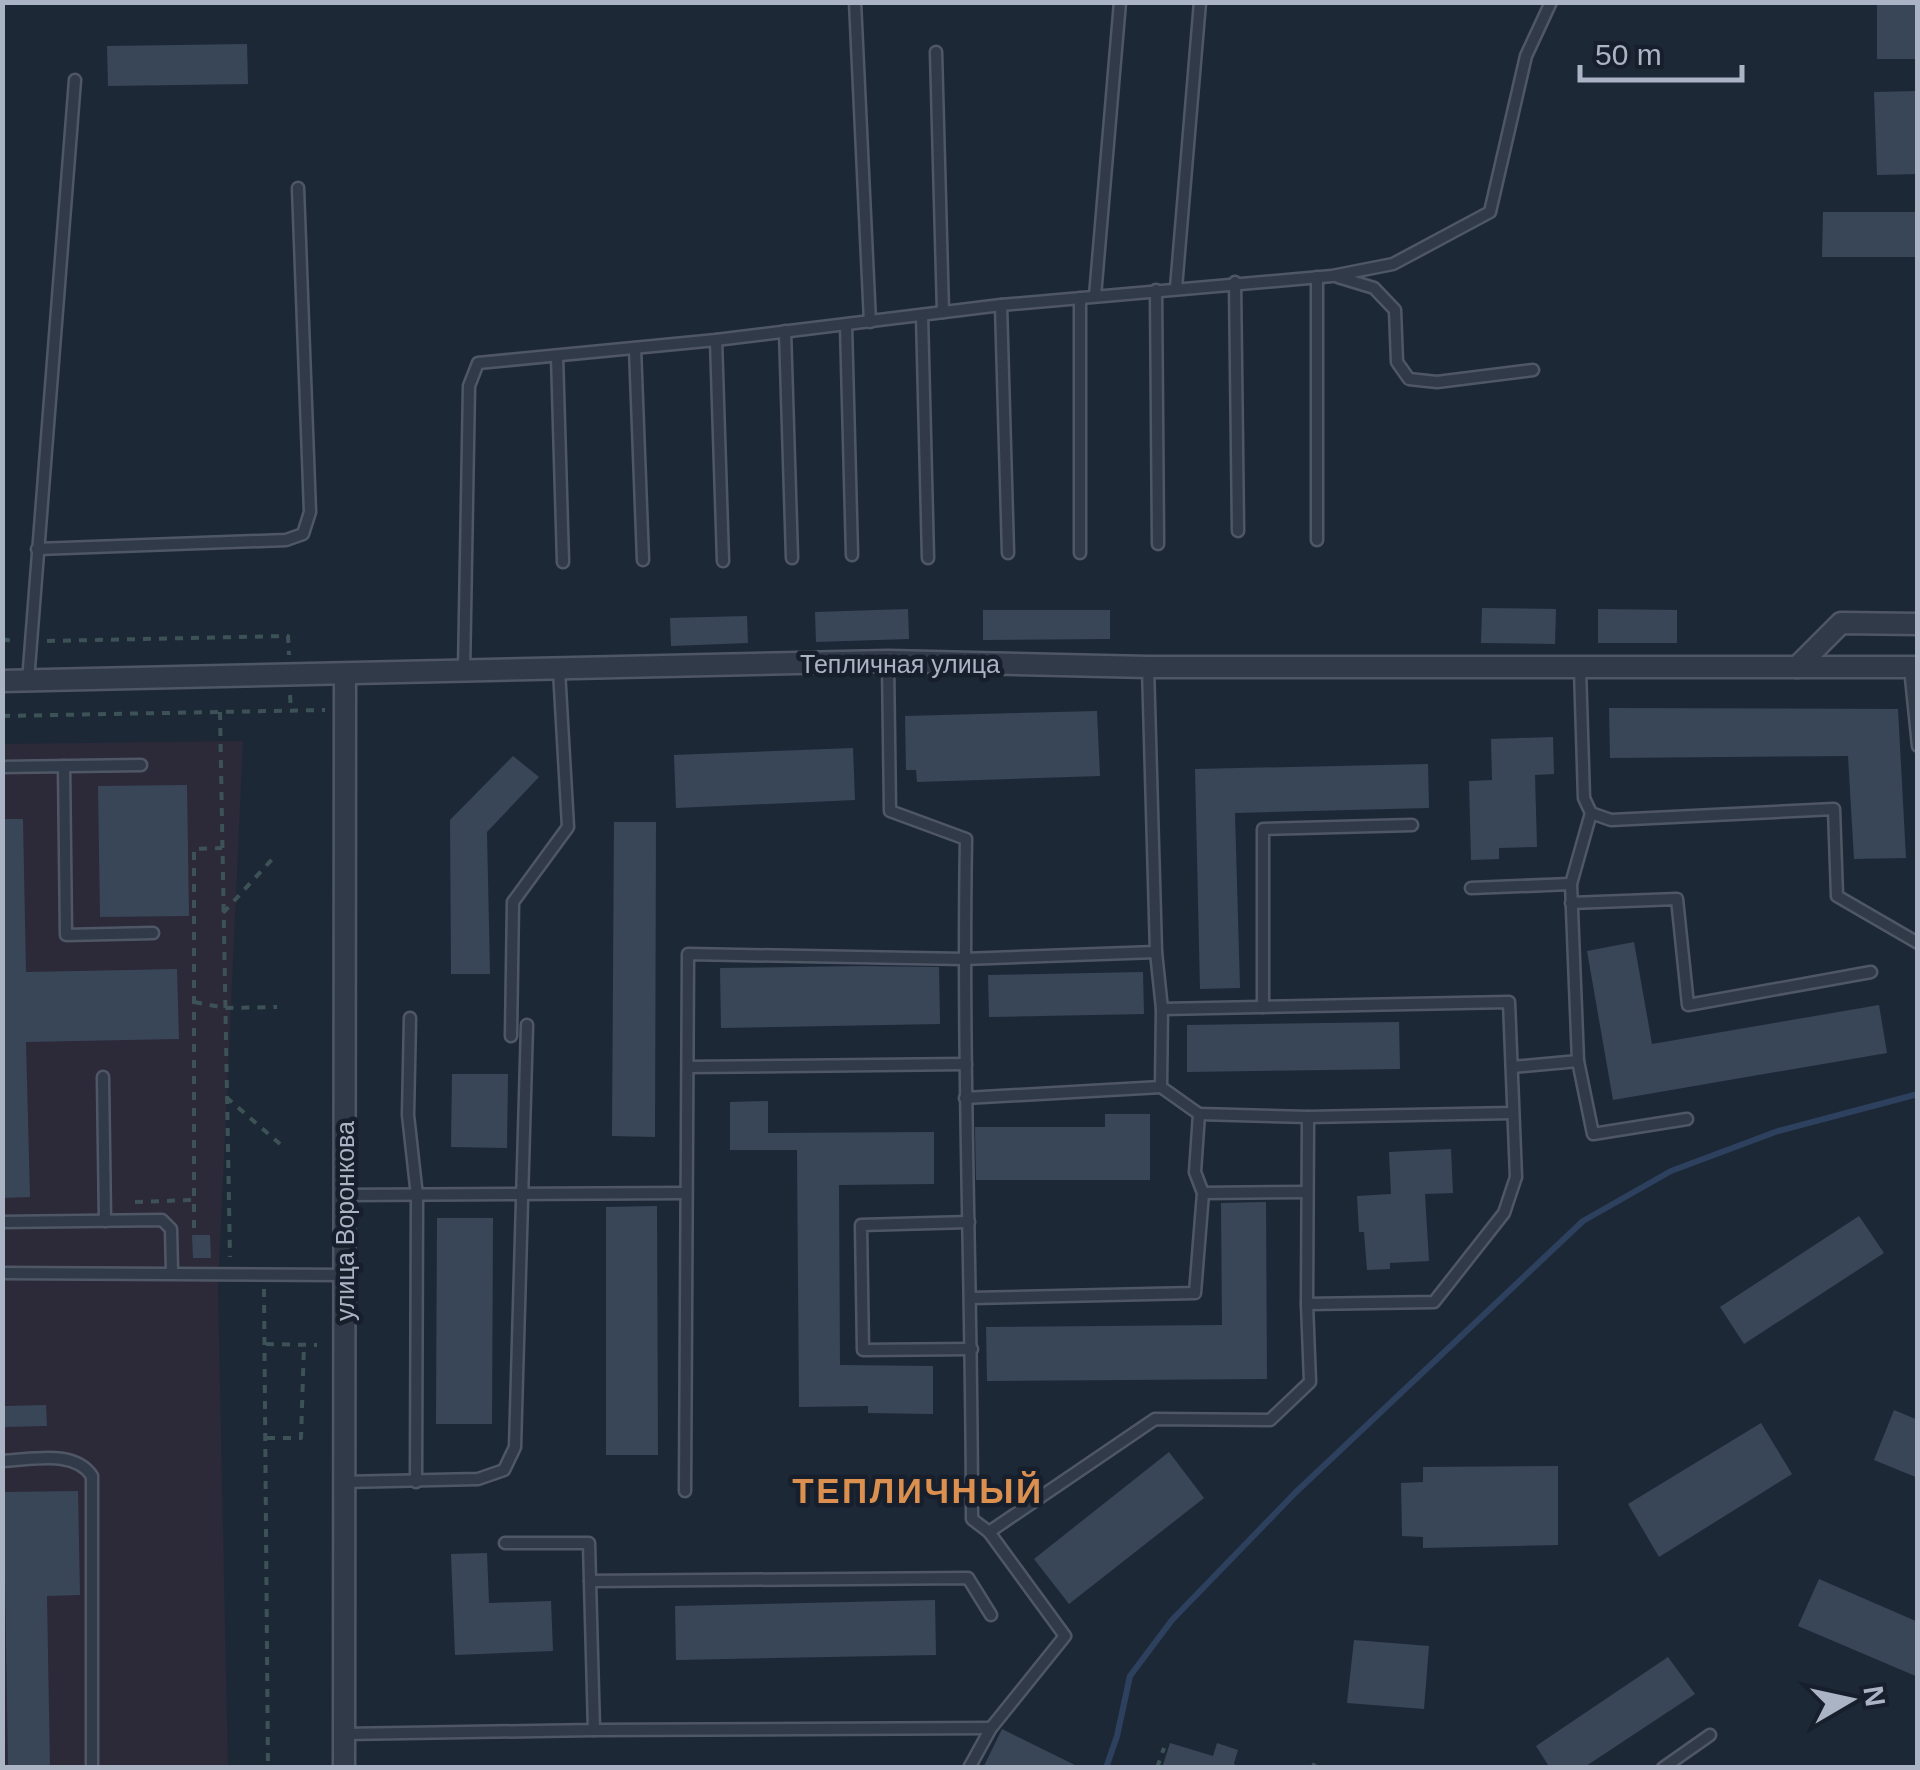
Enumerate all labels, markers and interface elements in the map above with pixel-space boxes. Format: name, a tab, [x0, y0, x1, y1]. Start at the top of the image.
scale bar	[1580, 20, 1742, 82]
text: 50 m	[1595, 38, 1662, 71]
street label: Тепличная улица	[800, 650, 1000, 678]
street label: улица Воронкова	[331, 1121, 359, 1321]
district label: ТЕПЛИЧНЫЙ	[792, 1471, 1044, 1510]
north arrow	[1800, 1650, 1900, 1750]
text: N	[1857, 1684, 1891, 1709]

